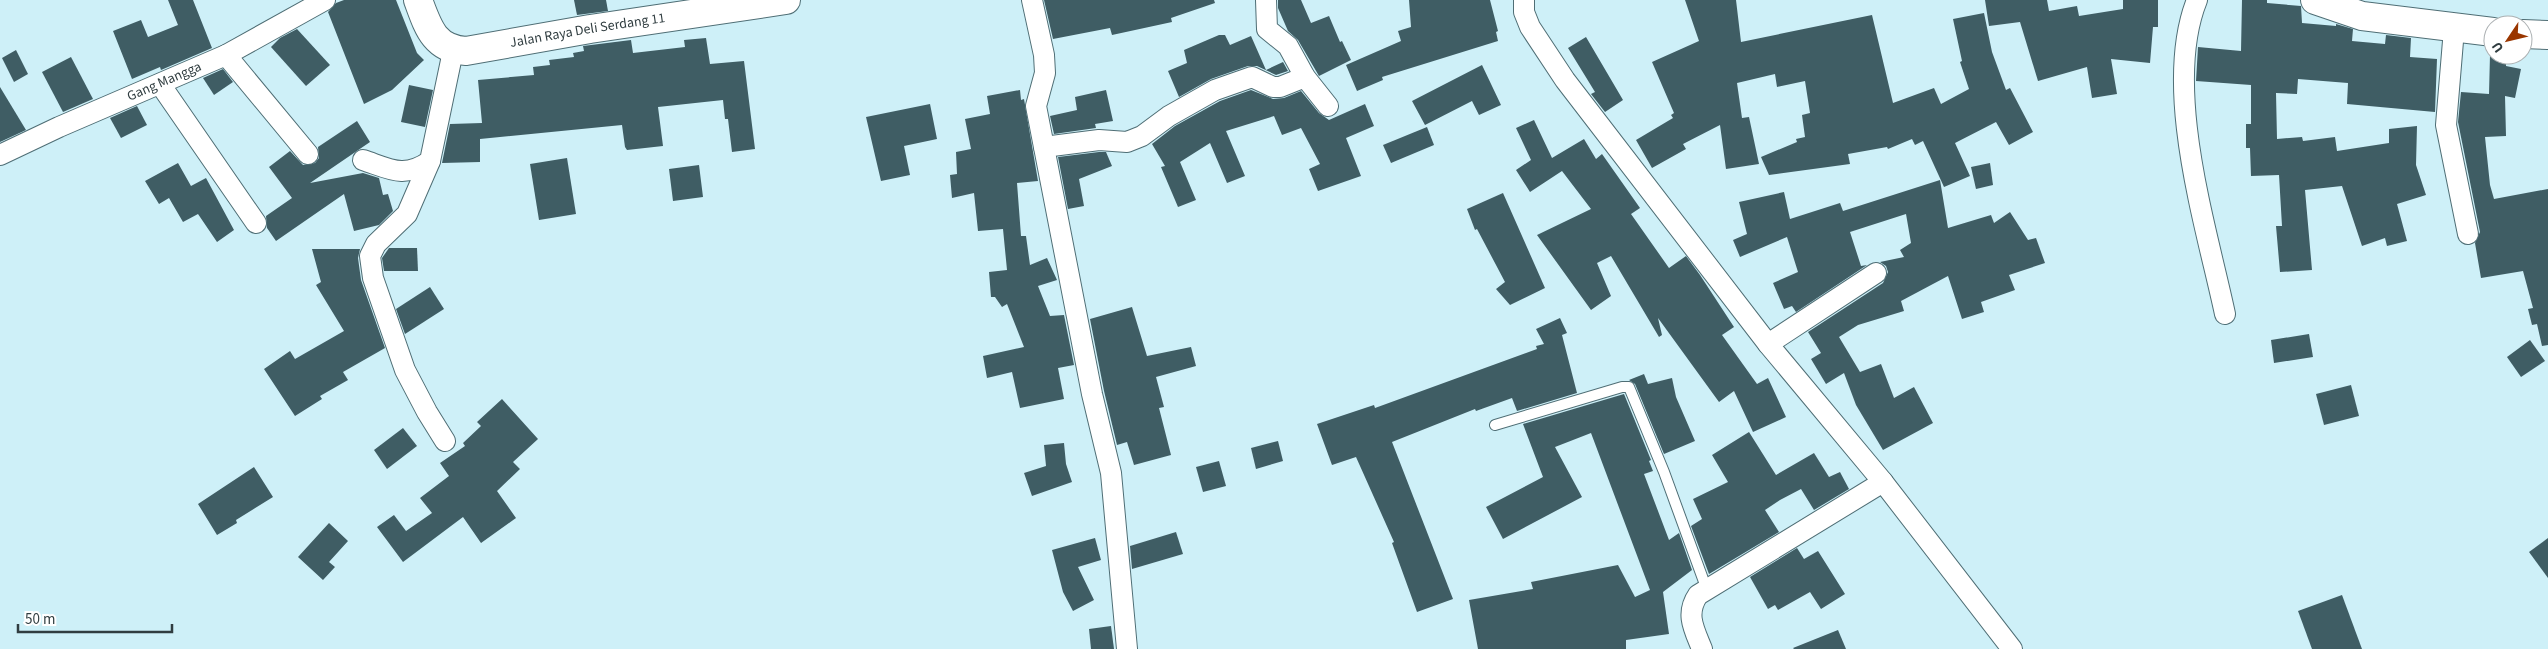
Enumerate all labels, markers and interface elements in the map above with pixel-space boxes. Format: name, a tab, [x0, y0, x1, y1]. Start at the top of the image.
street label: Jalan Raya Deli Serdang 11	[508, 8, 667, 53]
north arrow	[2483, 15, 2533, 65]
text: U	[2487, 37, 2509, 56]
street label: Gang Mangga	[124, 57, 205, 106]
scale bar	[18, 602, 171, 634]
text: 50 m	[25, 609, 55, 630]

